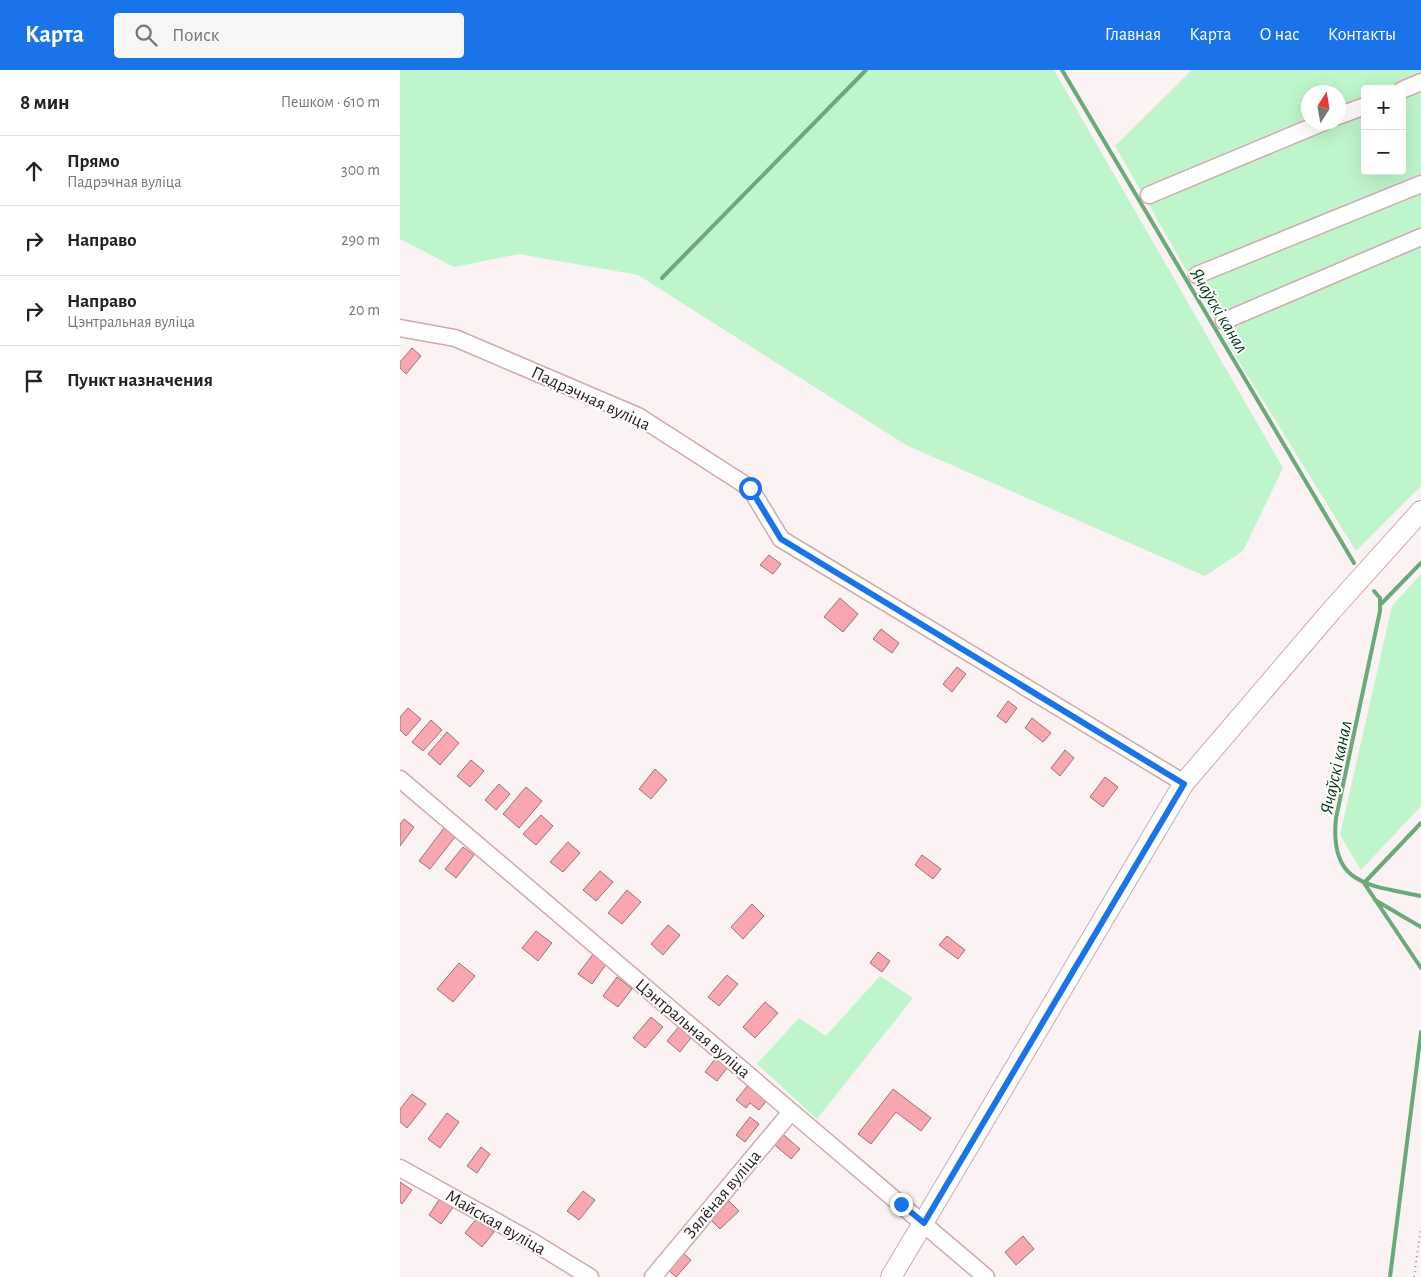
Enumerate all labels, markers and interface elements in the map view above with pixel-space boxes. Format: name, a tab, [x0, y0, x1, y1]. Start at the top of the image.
search box	[114, 13, 464, 58]
icon: search	[132, 21, 160, 49]
text: Карта	[25, 23, 84, 47]
text: Поиск	[172, 26, 219, 45]
text: Главная	[1105, 26, 1161, 44]
text: Карта	[1189, 26, 1231, 44]
text: О нас	[1259, 26, 1300, 44]
text: Контакты	[1328, 26, 1396, 44]
north arrow	[1301, 85, 1346, 130]
map controls	[1361, 85, 1406, 175]
button: +	[1361, 85, 1406, 130]
text: 8 мин	[20, 92, 70, 113]
text: Пешком · 610 m	[281, 94, 380, 110]
button: −	[1361, 130, 1406, 175]
text: Прямо	[67, 152, 120, 171]
icon: ahead	[20, 157, 48, 185]
text: 300 m	[341, 162, 380, 178]
text: Падрэчная вуліца	[67, 174, 182, 190]
icon: right	[20, 227, 48, 255]
text: Направо	[67, 231, 137, 250]
text: 290 m	[341, 232, 380, 248]
water label: Ячаўскі канал	[1186, 265, 1251, 356]
text: Направо	[67, 292, 137, 311]
icon: right	[20, 297, 48, 325]
text: 20 m	[349, 302, 380, 318]
text: Цэнтральная вуліца	[67, 314, 195, 330]
street label: Падрэчная вуліца	[528, 364, 653, 434]
icon: arrive	[20, 367, 48, 395]
text: Пункт назначения	[67, 371, 213, 390]
route start	[739, 477, 762, 500]
water label: Ячаўскі канал	[1317, 719, 1356, 816]
street label: Цэнтральная вуліца	[631, 976, 753, 1082]
street label: Зялёная вуліца	[681, 1147, 765, 1242]
street label: Майская вуліца	[442, 1187, 549, 1259]
route end	[890, 1193, 913, 1216]

